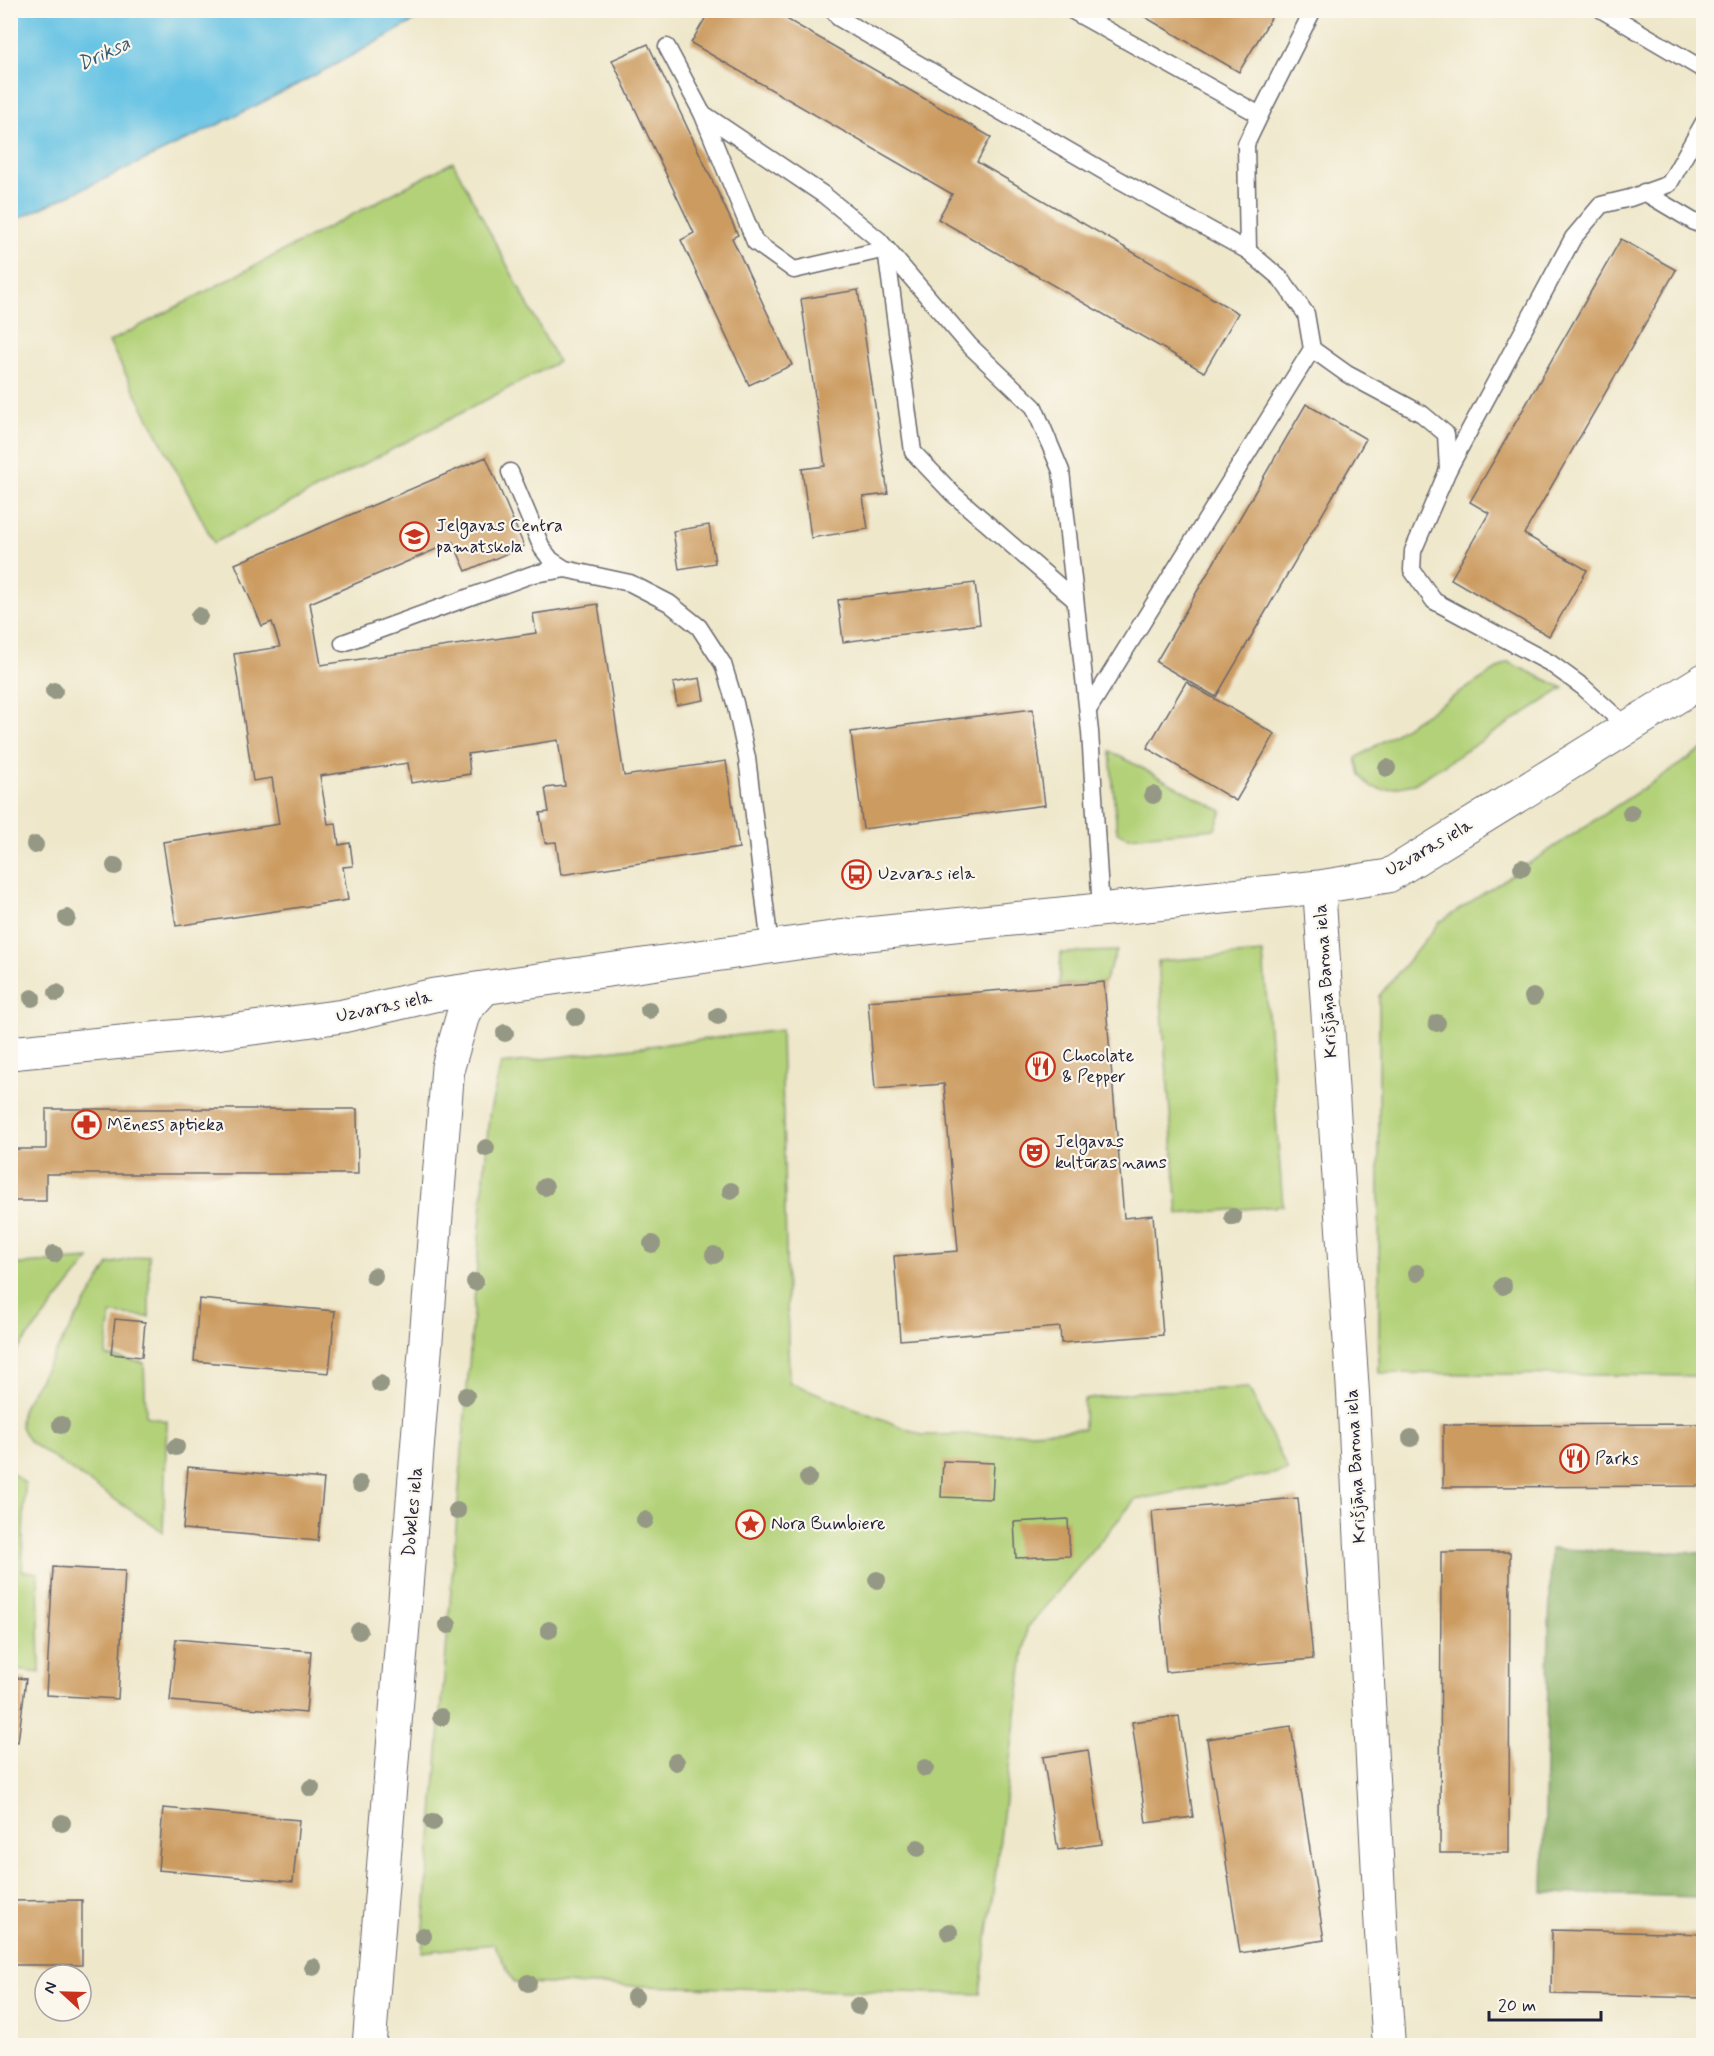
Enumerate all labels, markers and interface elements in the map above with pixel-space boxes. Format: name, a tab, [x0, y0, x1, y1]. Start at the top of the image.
water label: Driksa	[73, 30, 135, 78]
place label: Jelgavas Centra pamatskola	[436, 514, 563, 559]
school or university icon: Jelgavas Centra pamatskola	[399, 520, 431, 552]
street label: Uzvaras iela	[1381, 813, 1477, 883]
bus stop icon: Uzvaras iela	[841, 858, 873, 890]
place label: Uzvaras iela	[878, 862, 975, 886]
street label: Krišjāņa Barona iela	[1309, 903, 1343, 1059]
street label: Uzvaras iela	[334, 985, 434, 1029]
place label: Chocolate & Pepper	[1062, 1044, 1134, 1089]
restaurant icon: Chocolate & Pepper	[1025, 1050, 1057, 1082]
pharmacy icon: Mēness aptieka	[70, 1109, 102, 1141]
place label: Mēness aptieka	[107, 1113, 224, 1137]
place label: Jelgavas kultūras nams	[1055, 1130, 1167, 1175]
theatre icon: Jelgavas kultūras nams	[1018, 1136, 1050, 1168]
street label: Krišjāņa Barona iela	[1340, 1388, 1372, 1544]
restaurant icon: Parks	[1558, 1443, 1590, 1475]
place label: Parks	[1595, 1447, 1639, 1471]
street label: Dobeles iela	[397, 1466, 429, 1558]
place icon: Nora Bumbiere	[734, 1508, 766, 1540]
place label: Nora Bumbiere	[771, 1512, 885, 1536]
north arrow	[33, 1963, 93, 2023]
text: N	[39, 1979, 62, 1997]
scale bar	[1489, 1984, 1602, 2022]
text: 20 m	[1498, 1994, 1536, 2018]

